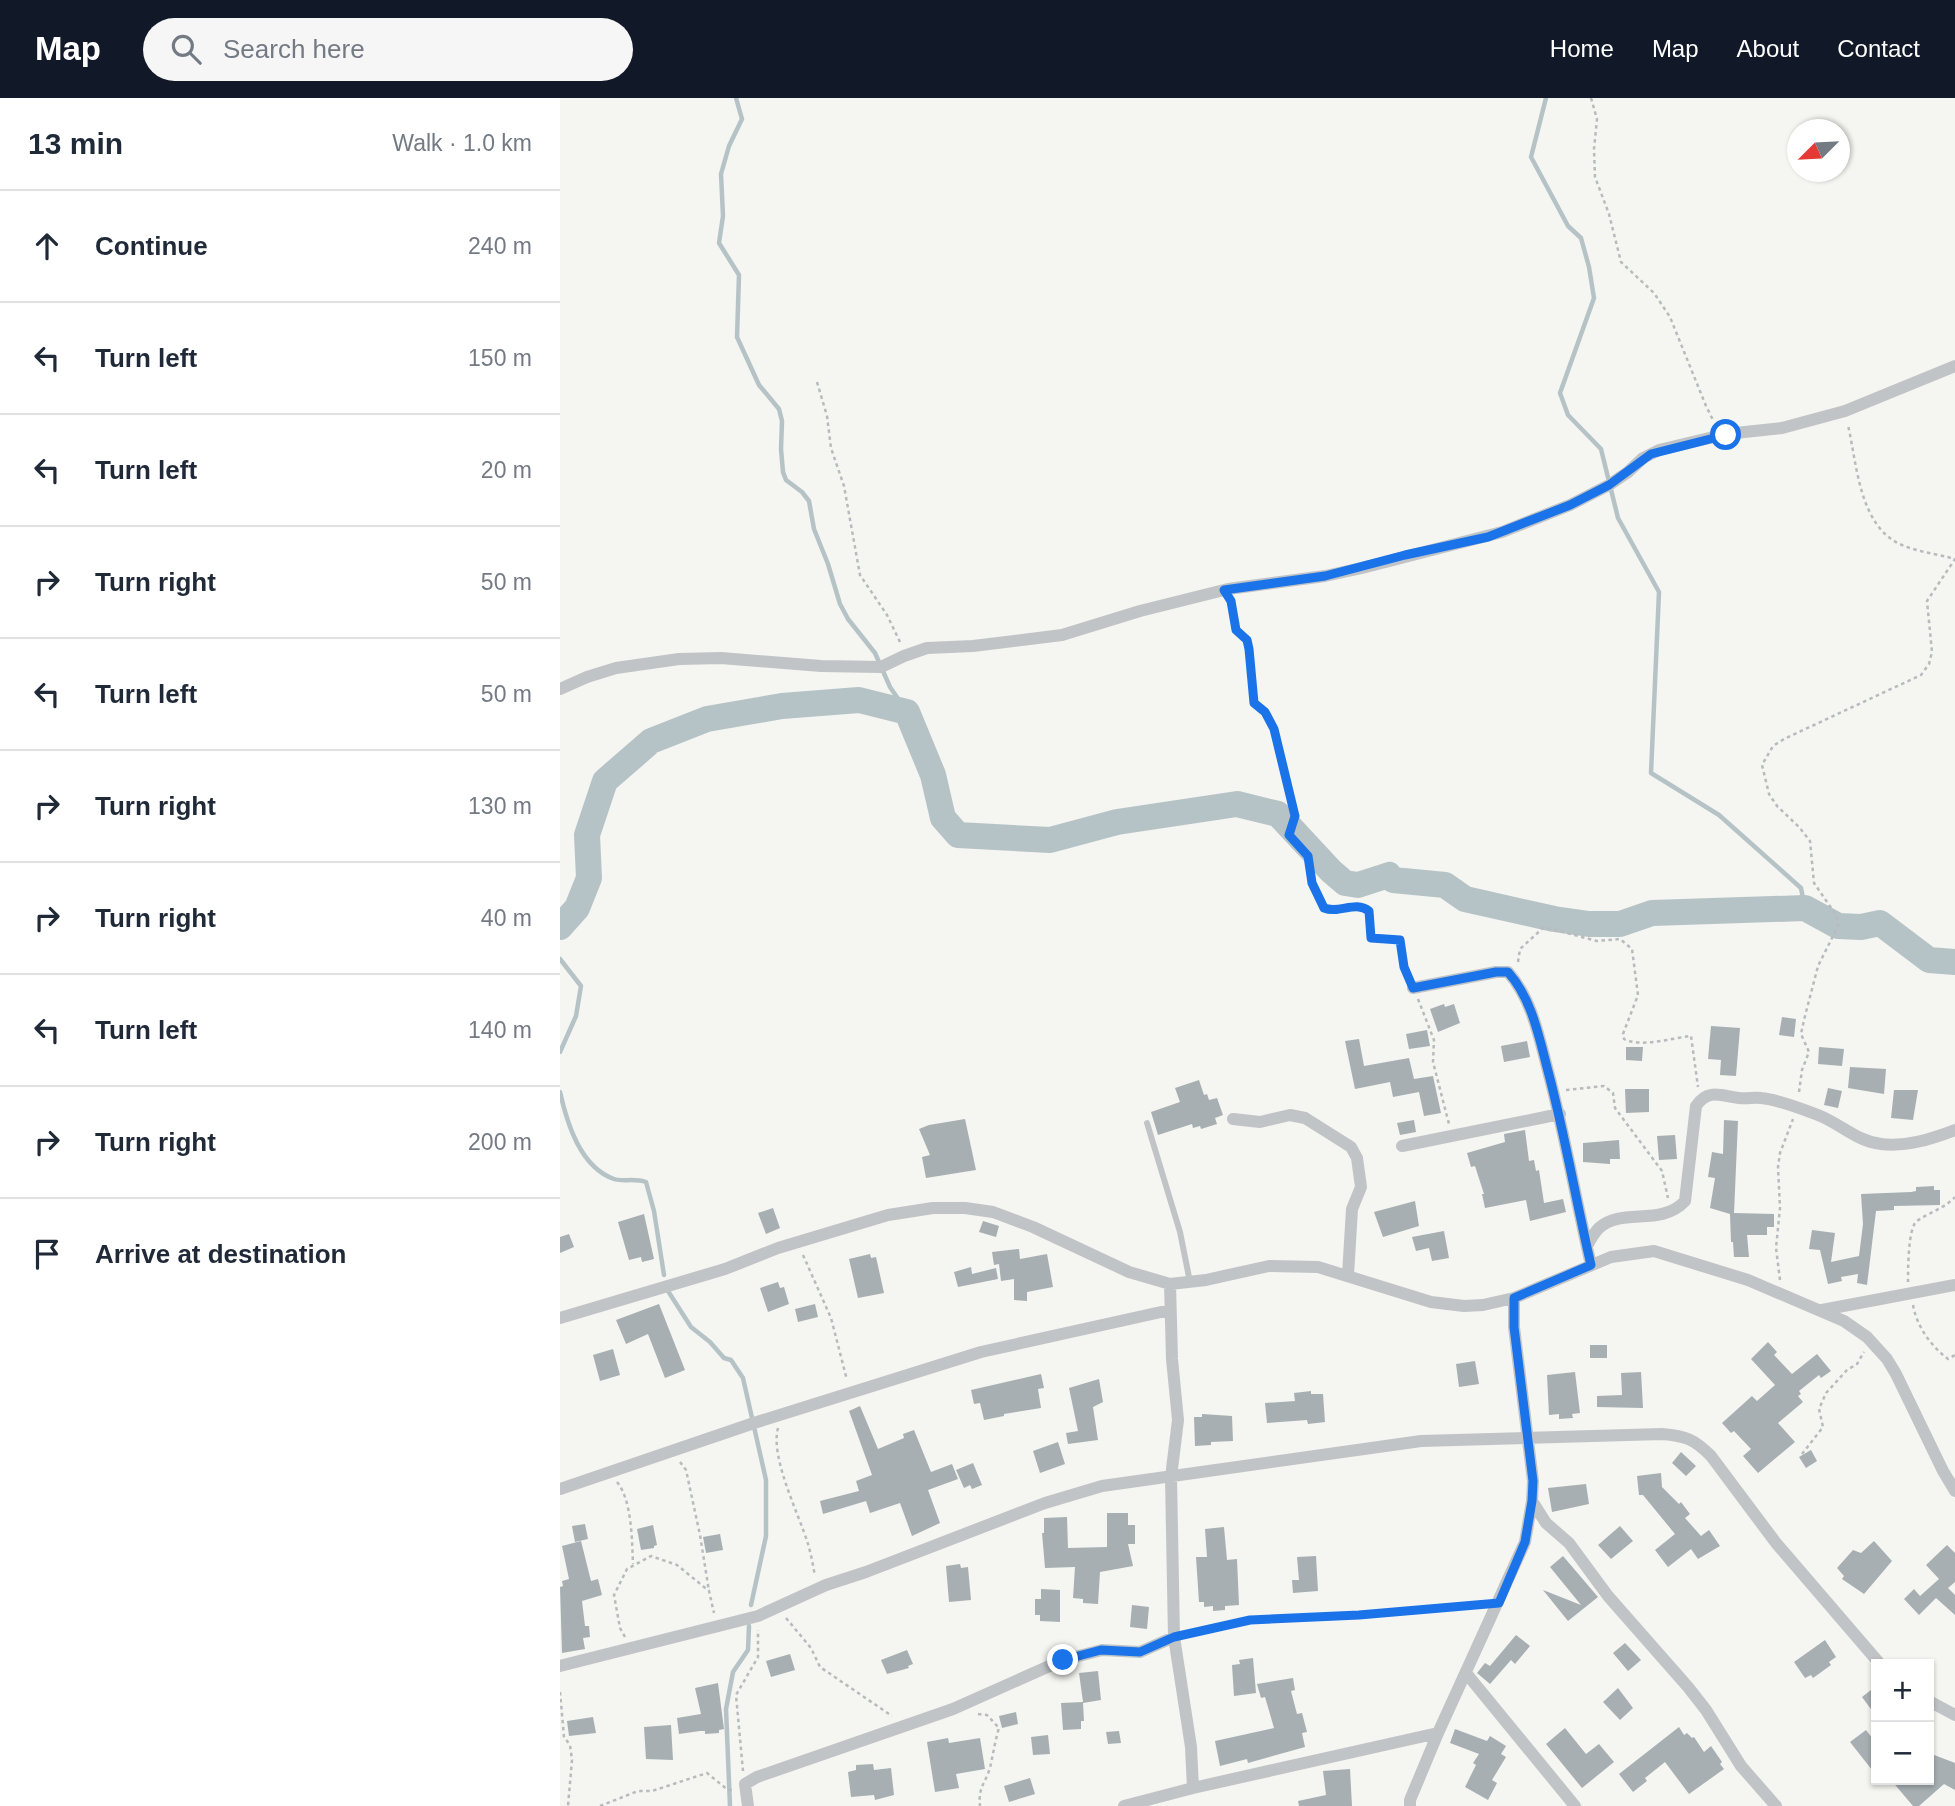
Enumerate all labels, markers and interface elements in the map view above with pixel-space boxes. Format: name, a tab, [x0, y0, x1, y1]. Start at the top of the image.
search box	[143, 18, 633, 81]
text: Map	[35, 30, 101, 67]
icon: search	[167, 30, 205, 68]
text: Search here	[223, 34, 365, 64]
text: Home	[1550, 35, 1614, 62]
text: Map	[1652, 35, 1699, 62]
text: About	[1737, 35, 1799, 62]
text: Contact	[1837, 35, 1920, 62]
north arrow	[1787, 119, 1850, 182]
text: 13 min	[28, 127, 123, 160]
text: Walk · 1.0 km	[392, 130, 532, 156]
icon: ahead	[28, 227, 66, 265]
text: Continue	[95, 231, 208, 261]
text: 240 m	[468, 233, 532, 259]
icon: left	[28, 339, 66, 377]
text: Turn left	[95, 343, 197, 373]
text: 150 m	[468, 345, 532, 371]
route start	[1710, 419, 1741, 450]
icon: left	[28, 451, 66, 489]
text: Turn left	[95, 455, 197, 485]
text: 20 m	[481, 457, 532, 483]
icon: right	[28, 563, 66, 601]
text: Turn right	[95, 567, 216, 597]
text: 50 m	[481, 569, 532, 595]
icon: left	[28, 675, 66, 713]
text: Turn left	[95, 679, 197, 709]
text: 50 m	[481, 681, 532, 707]
icon: right	[28, 787, 66, 825]
text: Turn right	[95, 791, 216, 821]
text: 130 m	[468, 793, 532, 819]
icon: right	[28, 899, 66, 937]
text: Turn right	[95, 903, 216, 933]
text: 40 m	[481, 905, 532, 931]
icon: left	[28, 1011, 66, 1049]
text: Turn left	[95, 1015, 197, 1045]
text: 140 m	[468, 1017, 532, 1043]
icon: right	[28, 1123, 66, 1161]
text: Turn right	[95, 1127, 216, 1157]
text: 200 m	[468, 1129, 532, 1155]
icon: arrive	[28, 1235, 66, 1273]
text: Arrive at destination	[95, 1239, 346, 1269]
route end	[1047, 1644, 1078, 1675]
map controls	[1871, 1659, 1934, 1785]
button: +	[1871, 1659, 1934, 1722]
button: −	[1871, 1722, 1934, 1785]

